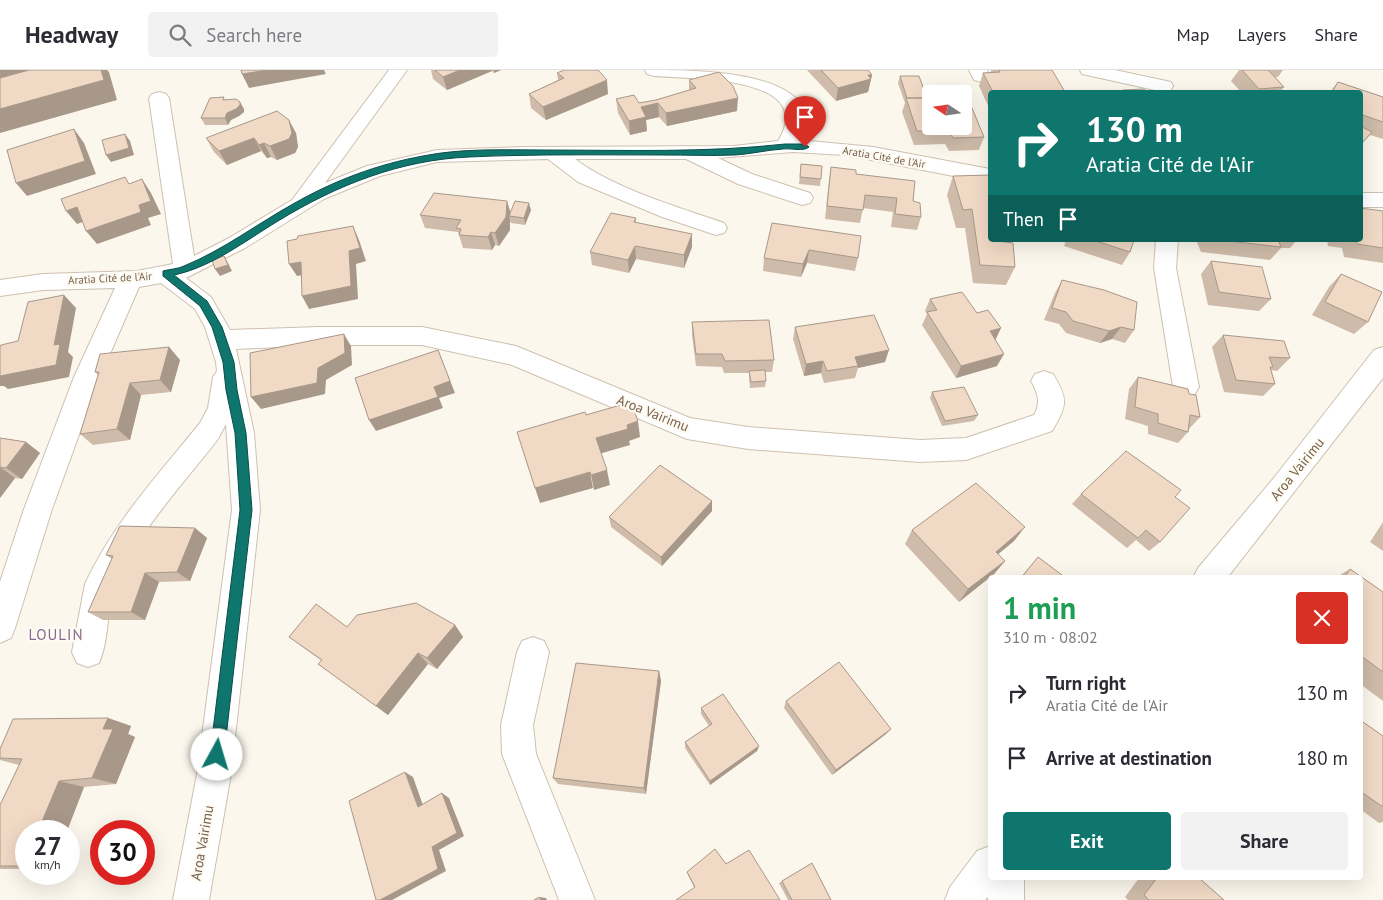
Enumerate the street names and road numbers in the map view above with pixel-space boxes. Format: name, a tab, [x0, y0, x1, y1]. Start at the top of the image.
street label: Aratia Cité de l'Air	[841, 143, 927, 171]
street label: Aratia Cité de l'Air	[68, 269, 153, 287]
street label: Aroa Vairimu	[614, 390, 692, 436]
street label: Aroa Vairimu	[1266, 434, 1328, 504]
street label: Aroa Vairimu	[187, 804, 217, 882]

